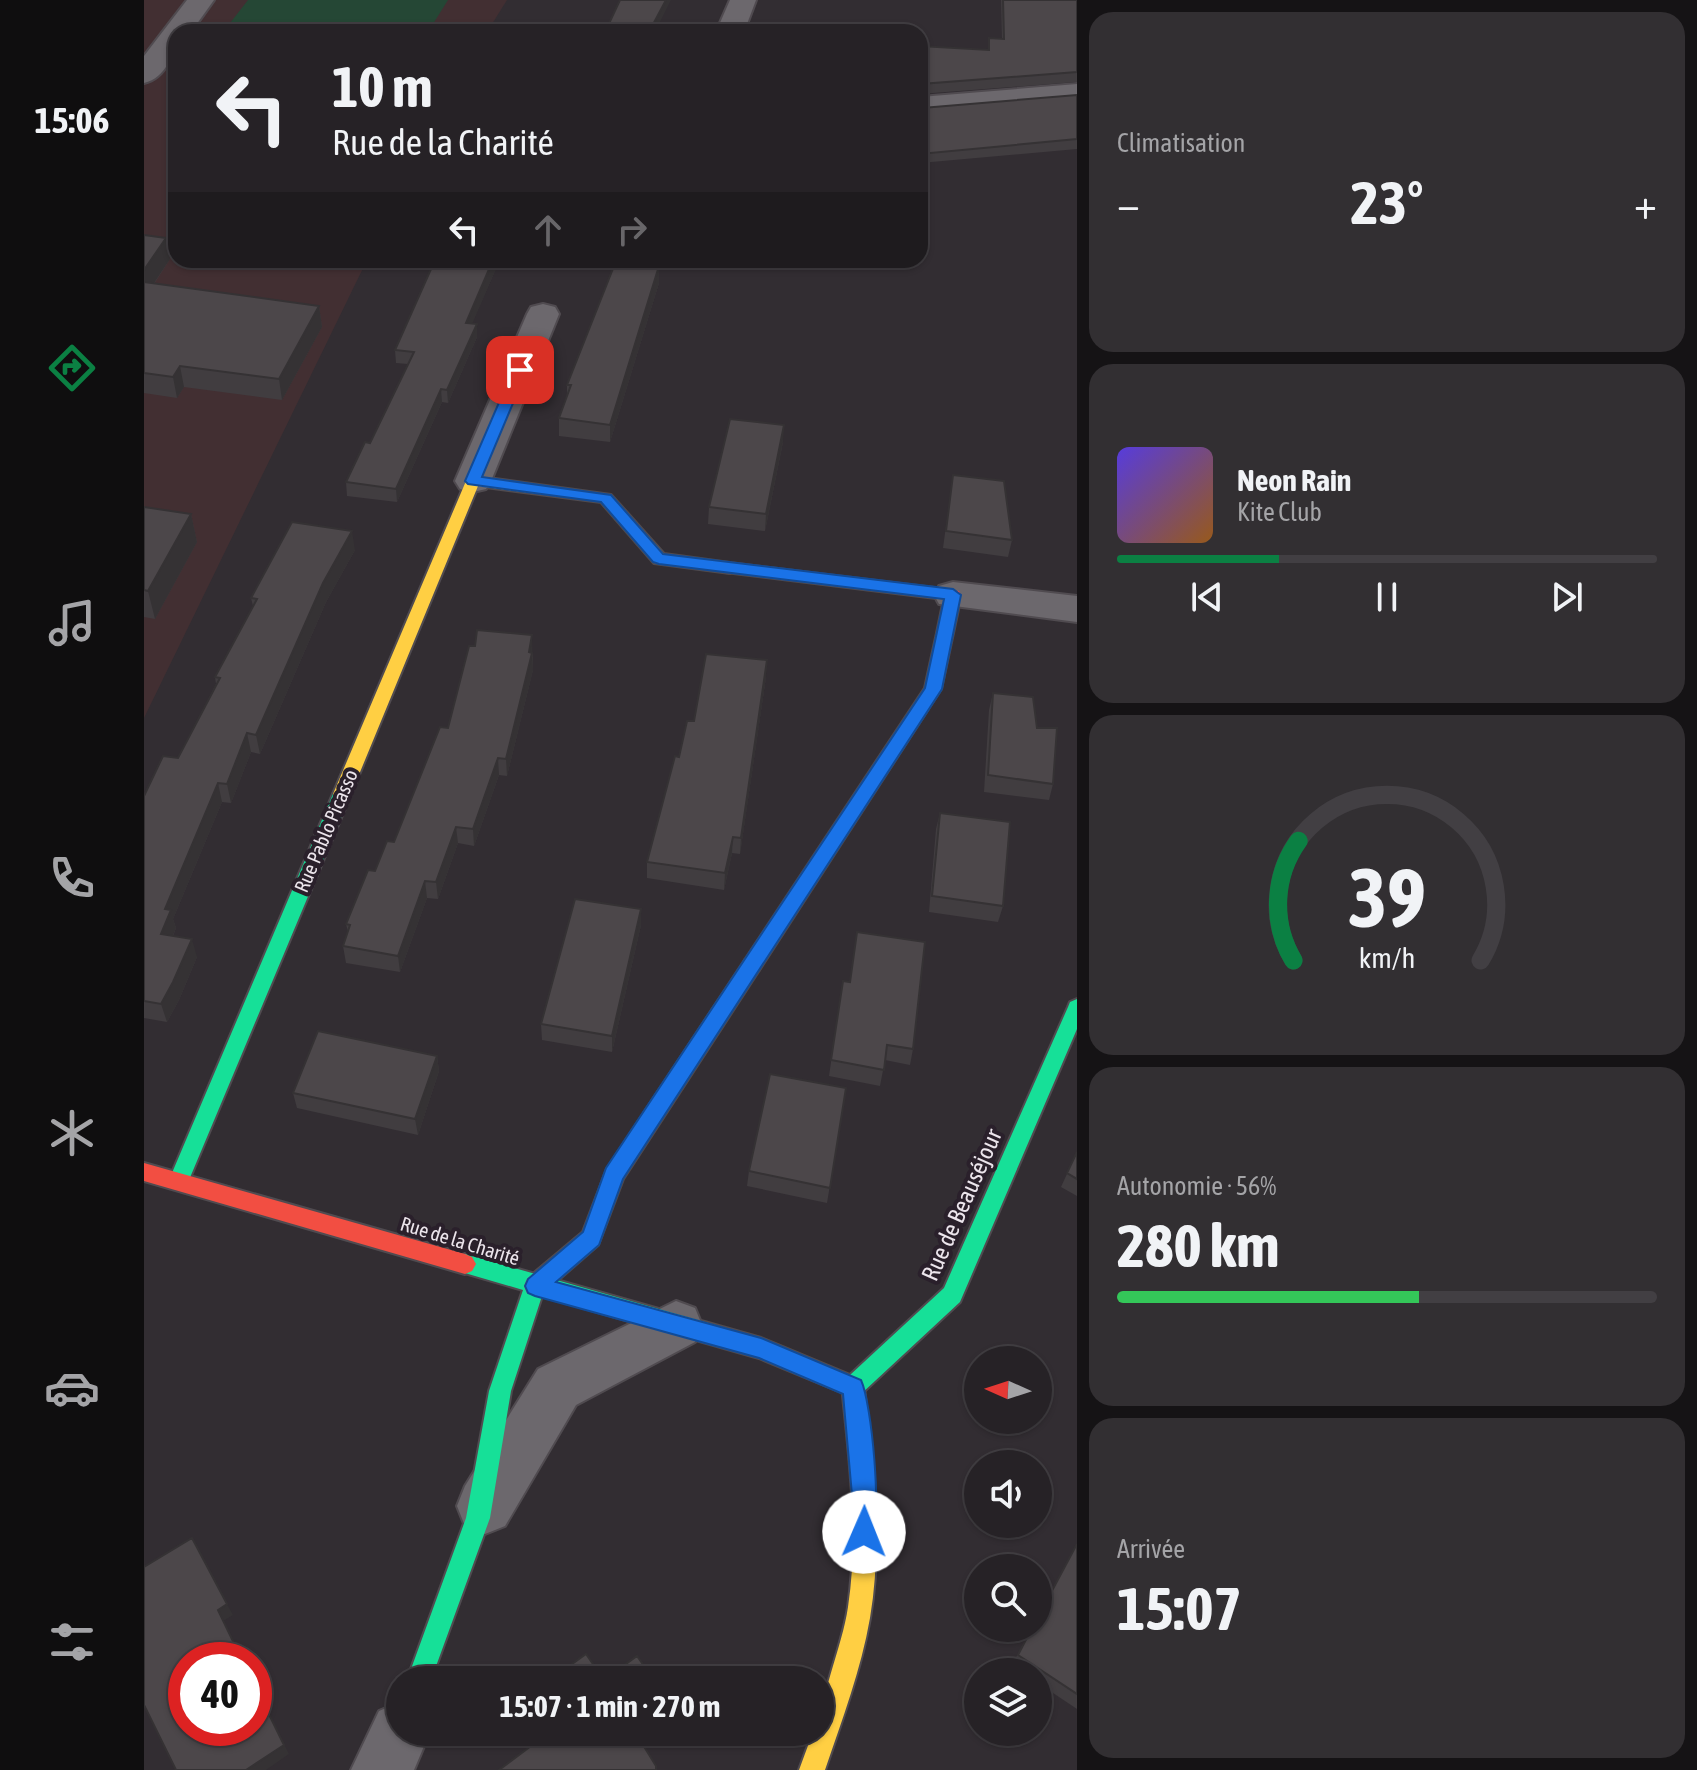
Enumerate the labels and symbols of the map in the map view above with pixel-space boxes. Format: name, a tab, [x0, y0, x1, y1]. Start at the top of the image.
pin	[486, 336, 554, 404]
street label: Rue Pablo Picasso	[289, 766, 362, 896]
street label: Rue de Beauséjour	[916, 1124, 1007, 1285]
street label: Rue de la Charité	[398, 1212, 522, 1270]
north arrow	[964, 1346, 1052, 1434]
position arrow	[822, 1490, 906, 1574]
speed limit sign: 40	[168, 1642, 272, 1746]

